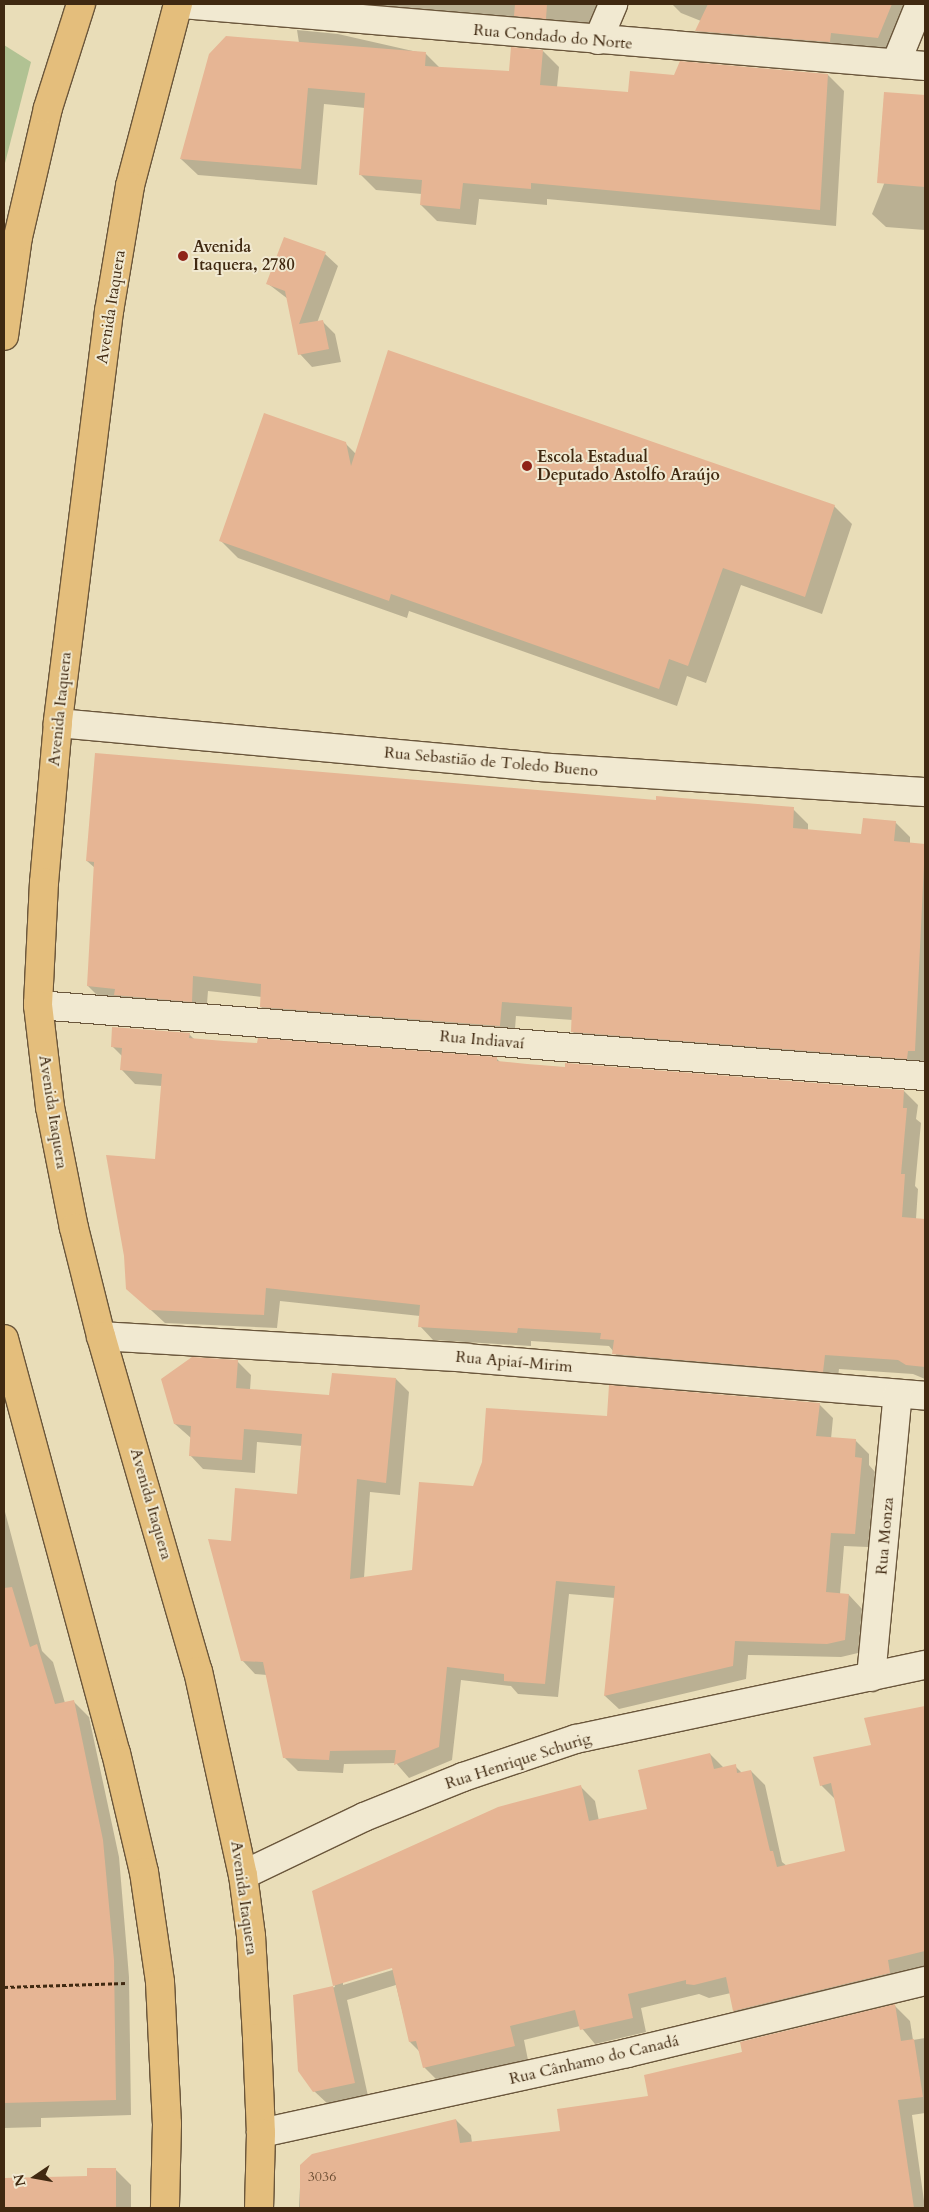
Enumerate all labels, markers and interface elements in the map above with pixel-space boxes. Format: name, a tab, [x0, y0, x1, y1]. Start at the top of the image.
street label: Rua Condado do Norte	[473, 20, 633, 54]
place label: Avenida Itaquera, 2780	[193, 237, 295, 275]
street label: Avenida Itaquera	[93, 249, 129, 365]
marker: Avenida Itaquera, 2780	[177, 250, 189, 262]
place label: Escola Estadual Deputado Astolfo Araújo	[537, 447, 720, 485]
marker: Escola Estadual Deputado Astolfo Araújo	[521, 460, 533, 472]
street label: Avenida Itaquera	[44, 651, 76, 767]
street label: Rua Sebastião de Toledo Bueno	[383, 743, 599, 781]
street label: Rua Indiavaí	[439, 1027, 525, 1053]
street label: Avenida Itaquera	[35, 1054, 71, 1170]
street label: Rua Apiaí-Mirim	[455, 1347, 573, 1377]
street label: Avenida Itaquera	[126, 1446, 176, 1562]
street label: Rua Monza	[872, 1496, 898, 1576]
street label: Rua Henrique Schurig	[443, 1728, 593, 1794]
street label: Avenida Itaquera	[227, 1840, 261, 1956]
street label: Rua Cânhamo do Canadá	[507, 2031, 681, 2089]
north arrow	[10, 2152, 60, 2202]
house number: 3036	[308, 2169, 336, 2185]
text: N	[9, 2172, 30, 2188]

